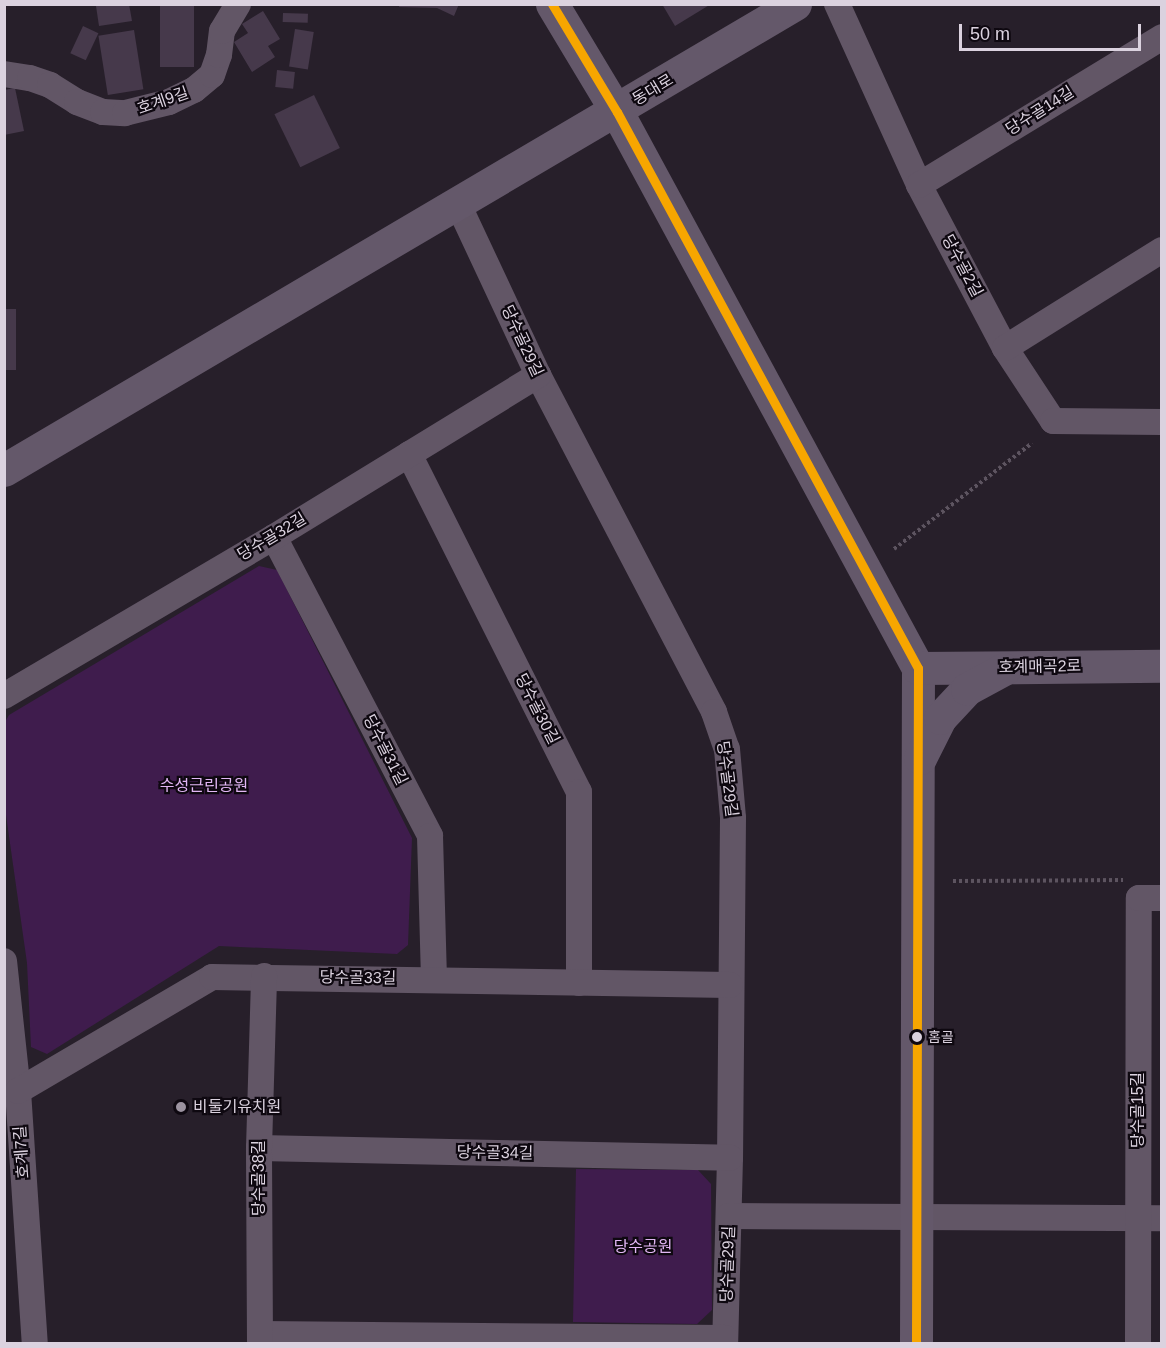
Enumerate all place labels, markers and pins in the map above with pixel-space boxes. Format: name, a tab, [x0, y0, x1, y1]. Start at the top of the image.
place label: 홈골	[928, 1029, 954, 1045]
marker: 홈골	[911, 1031, 923, 1043]
place label: 비둘기유치원	[193, 1097, 281, 1117]
marker: 비둘기유치원	[174, 1100, 188, 1114]

